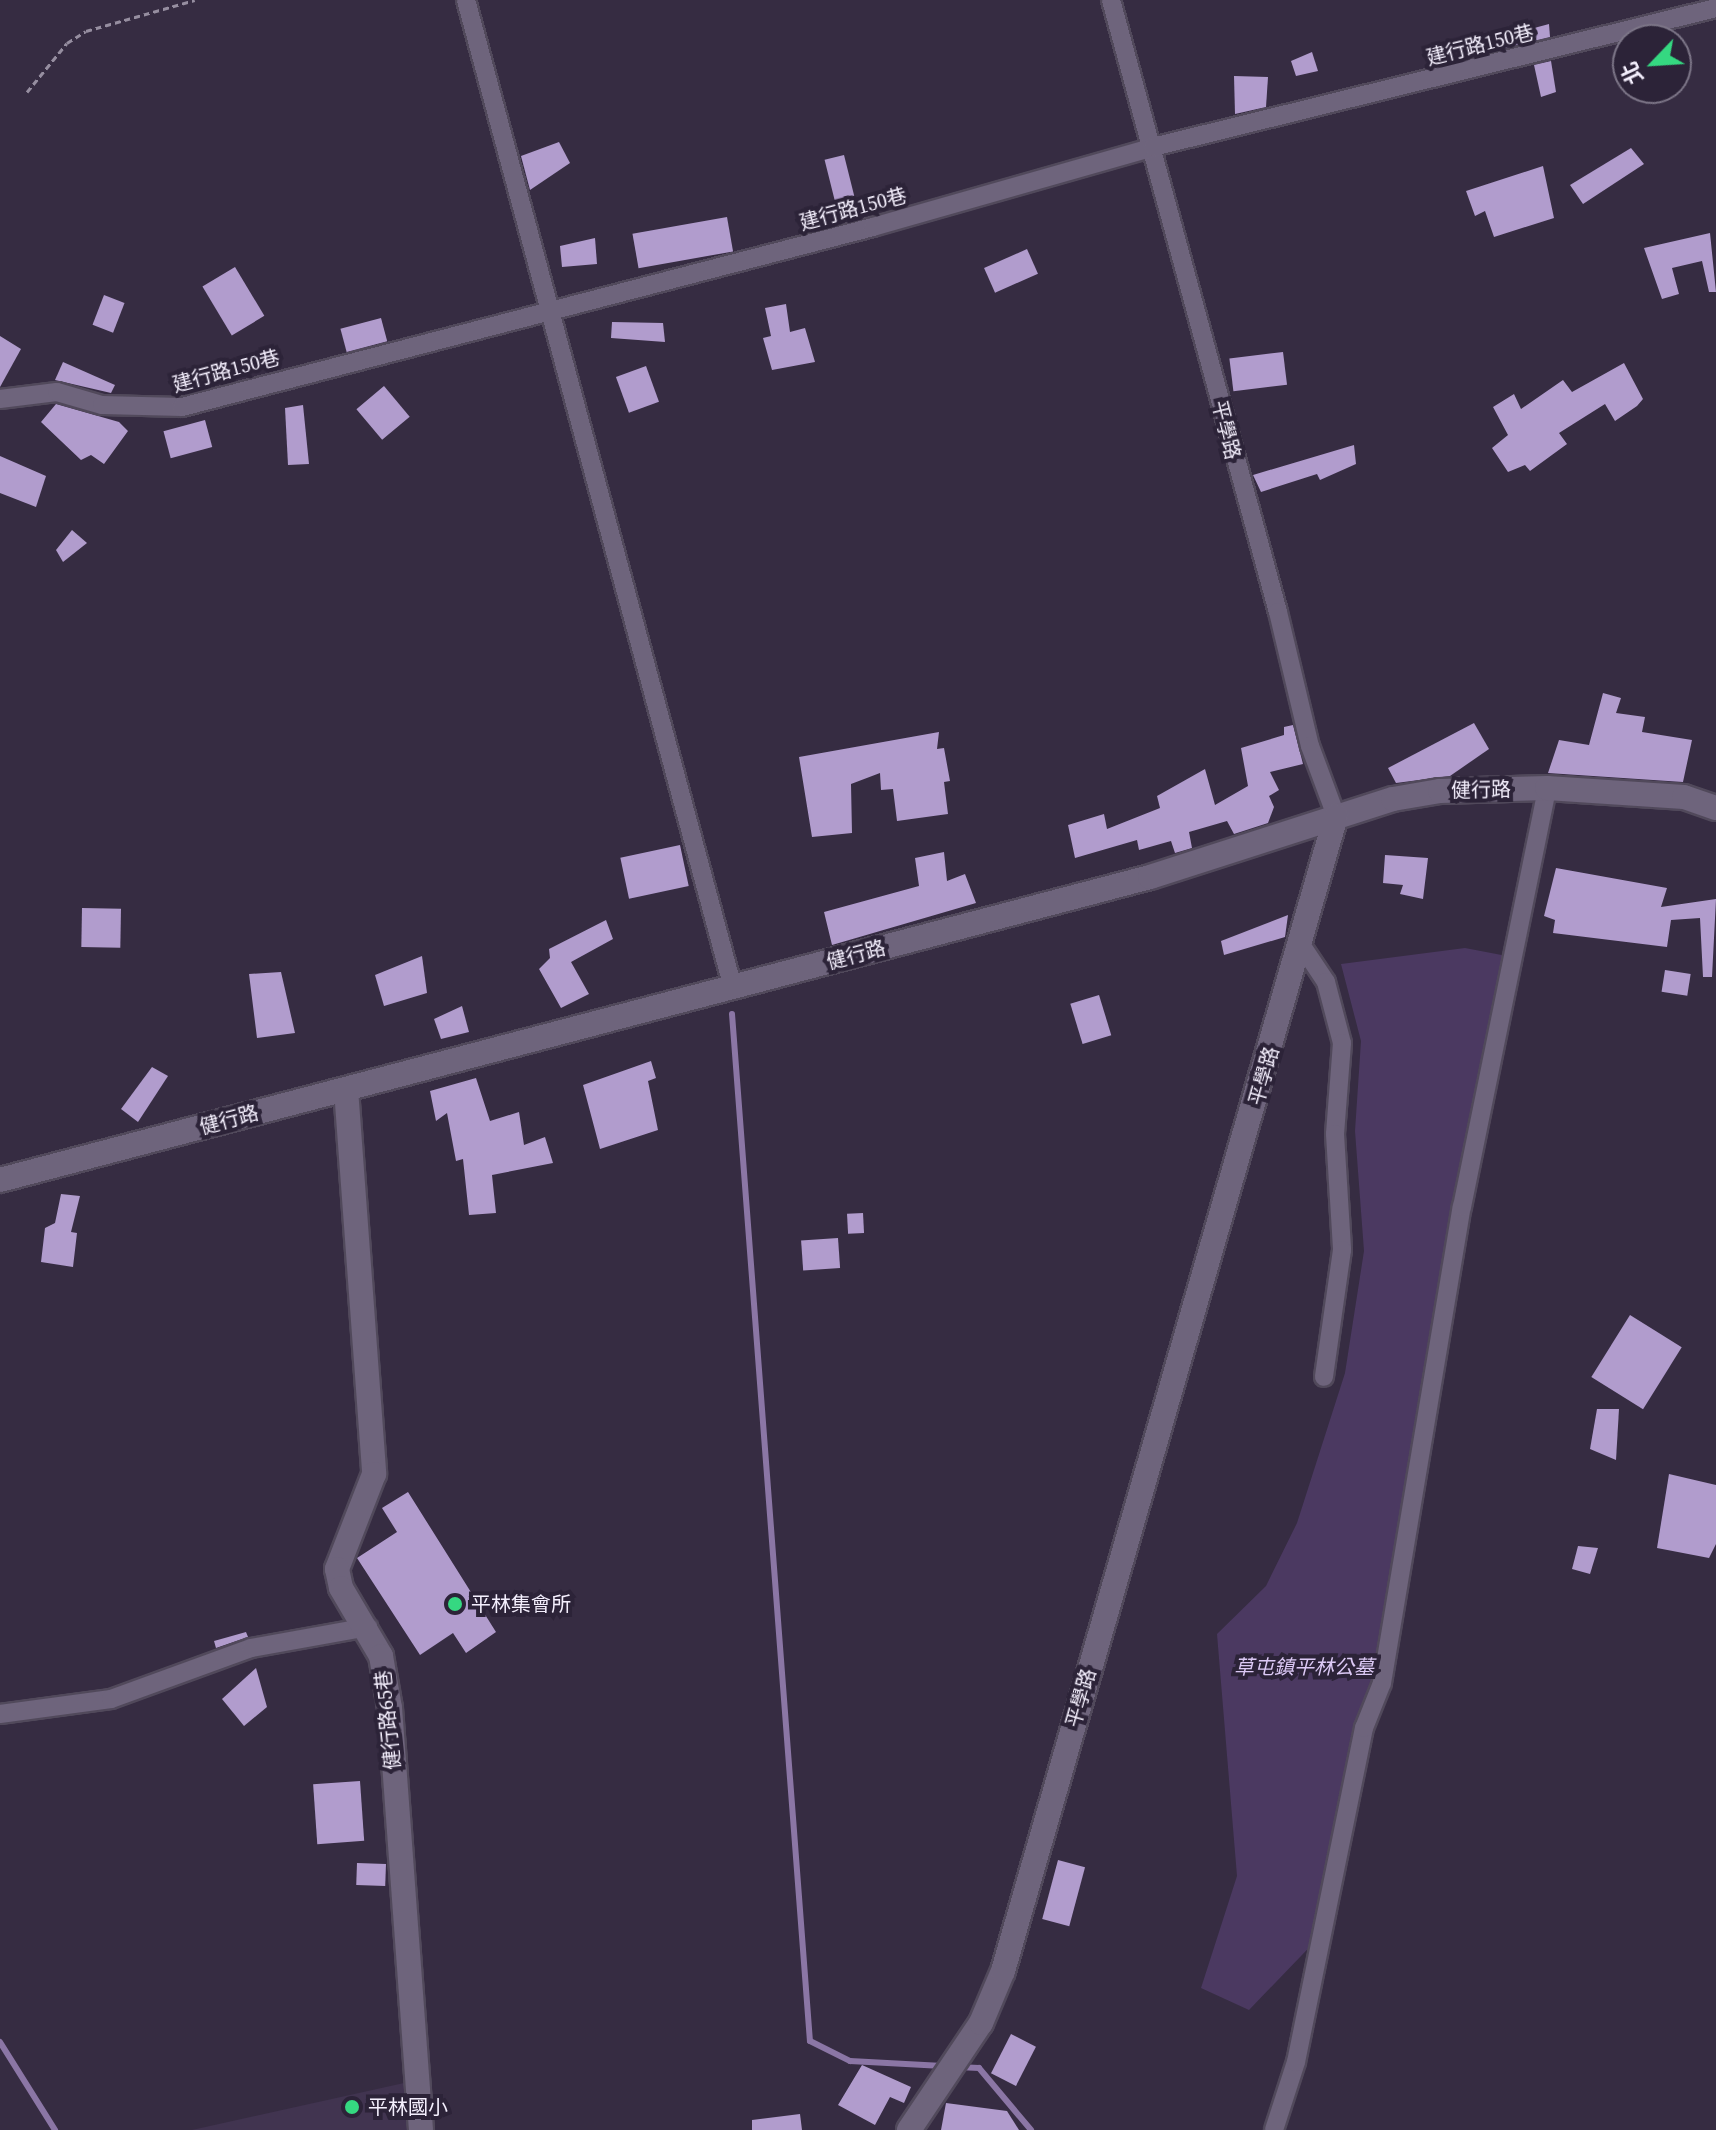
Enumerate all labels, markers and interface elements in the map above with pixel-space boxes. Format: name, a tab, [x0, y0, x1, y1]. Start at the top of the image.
street label: 建行路150巷	[1424, 20, 1536, 70]
north arrow	[1612, 24, 1692, 104]
text: 北	[1614, 57, 1650, 90]
street label: 建行路150巷	[797, 183, 909, 235]
street label: 建行路150巷	[170, 345, 282, 397]
street label: 平學路	[1207, 398, 1245, 462]
street label: 健行路	[1451, 777, 1511, 803]
street label: 健行路	[824, 936, 888, 974]
street label: 平學路	[1244, 1044, 1284, 1108]
street label: 健行路	[197, 1101, 261, 1139]
place label: 平林集會所	[471, 1592, 571, 1616]
marker: 平林集會所	[446, 1595, 464, 1613]
park label: 草屯鎮平林公墓	[1234, 1655, 1374, 1679]
street label: 平學路	[1061, 1666, 1101, 1730]
street label: 健行路65巷	[371, 1669, 405, 1771]
place label: 平林國小	[368, 2095, 448, 2119]
marker: 平林國小	[343, 2098, 361, 2116]

